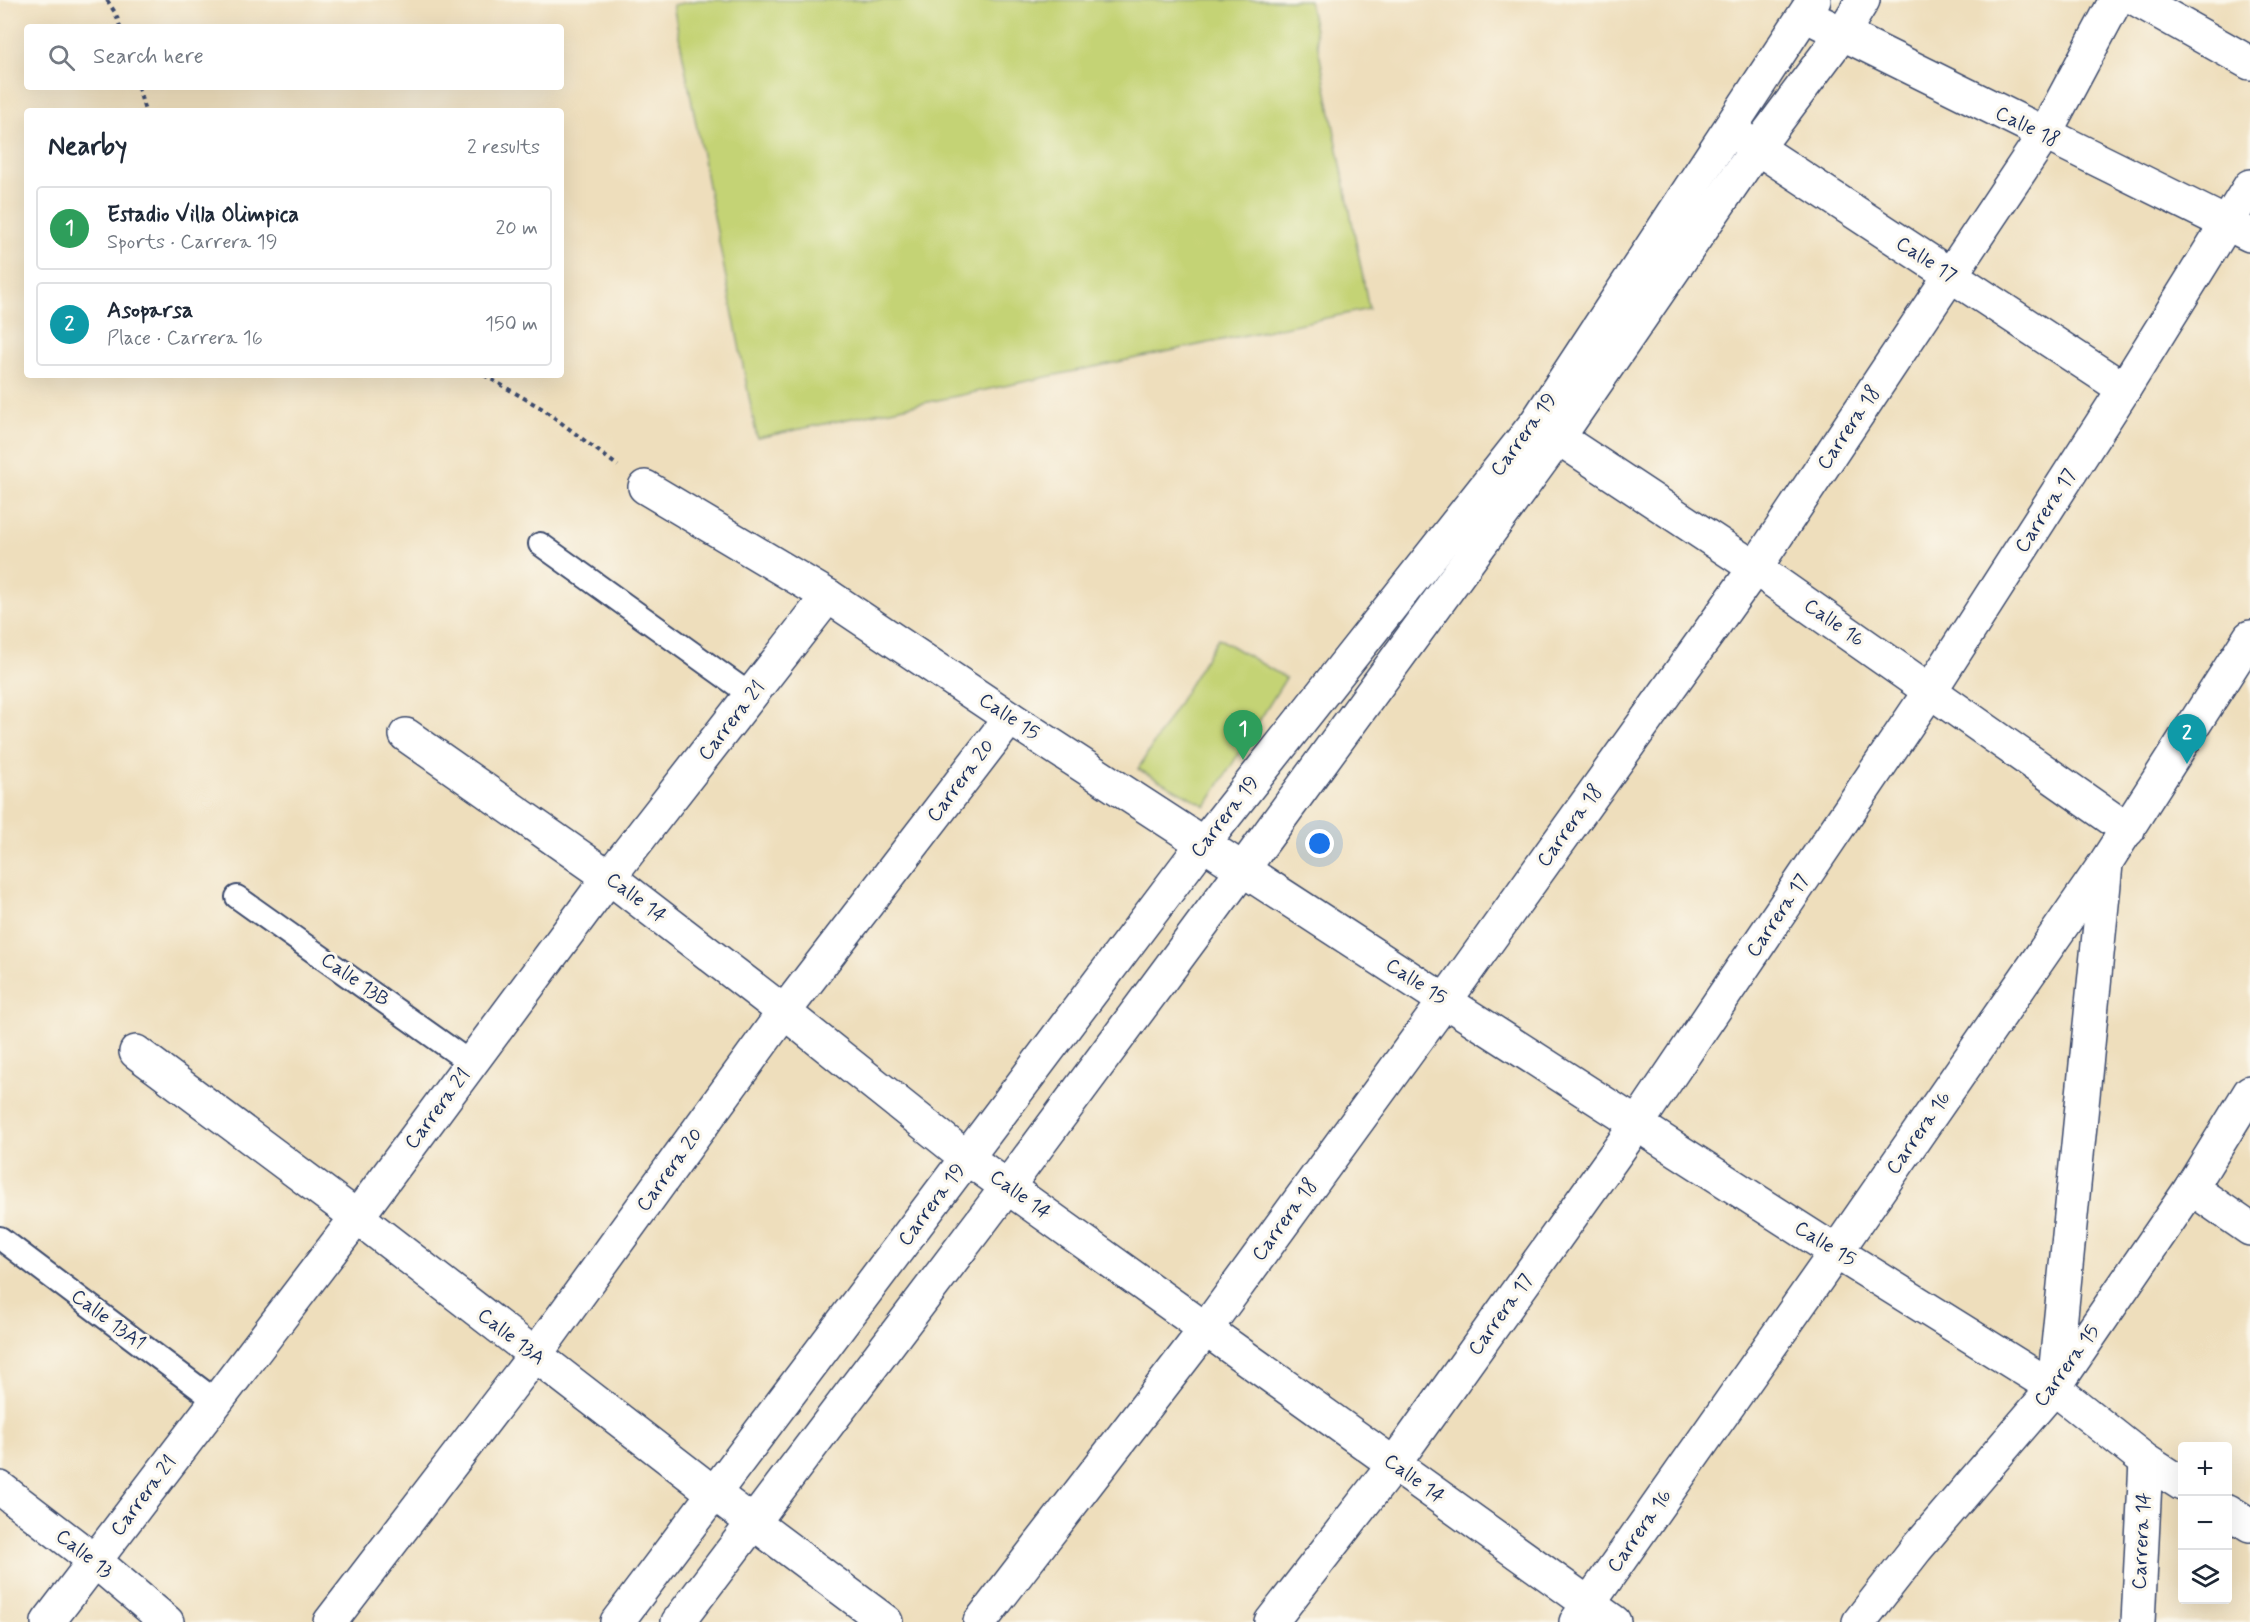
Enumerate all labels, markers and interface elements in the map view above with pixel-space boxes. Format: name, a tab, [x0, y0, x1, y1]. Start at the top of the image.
search box	[24, 24, 564, 90]
icon: search	[45, 41, 78, 74]
text: Search here	[93, 43, 204, 71]
street label: Calle 18	[1990, 100, 2064, 154]
text: Nearby	[48, 130, 127, 164]
text: 2 results	[467, 134, 540, 161]
text: Estadio Villa Olimpica	[107, 201, 299, 229]
text: 1	[65, 215, 74, 242]
text: 20 m	[495, 215, 538, 242]
text: Sports · Carrera 19	[107, 229, 278, 256]
street label: Calle 17	[1890, 230, 1962, 290]
text: Asoparsa	[107, 297, 193, 325]
text: 2	[65, 311, 74, 338]
text: 150 m	[485, 311, 538, 338]
text: Place · Carrera 16	[107, 325, 263, 352]
street label: Carrera 18	[1811, 381, 1887, 475]
street label: Carrera 19	[1484, 388, 1564, 482]
street label: Carrera 17	[2009, 464, 2083, 558]
street label: Calle 16	[1798, 592, 1870, 654]
street label: Carrera 21	[692, 675, 772, 767]
street label: Calle 15	[973, 687, 1045, 747]
pin: 1	[1224, 710, 1262, 760]
pin: 2	[2168, 714, 2206, 764]
street label: Carrera 20	[921, 734, 1001, 828]
street label: Carrera 19	[1184, 770, 1266, 864]
street label: Carrera 18	[1531, 779, 1609, 873]
your location	[1305, 829, 1334, 858]
street label: Calle 14	[600, 866, 672, 930]
street label: Carrera 17	[1740, 869, 1816, 963]
street label: Calle 13B	[315, 946, 395, 1014]
street label: Calle 15	[1380, 952, 1452, 1012]
street label: Carrera 21	[399, 1063, 477, 1155]
street label: Carrera 16	[1880, 1086, 1958, 1180]
street label: Carrera 20	[630, 1123, 710, 1217]
street label: Carrera 19	[892, 1158, 972, 1252]
street label: Calle 14	[984, 1164, 1056, 1226]
street label: Carrera 18	[1246, 1173, 1324, 1267]
street label: Calle 15	[1789, 1215, 1861, 1273]
street label: Carrera 17	[1462, 1268, 1540, 1362]
street label: Calle 13A1	[65, 1283, 151, 1357]
street label: Calle 13A	[472, 1302, 550, 1372]
street label: Carrera 15	[2028, 1319, 2106, 1413]
map controls	[2178, 1442, 2232, 1604]
button: +	[2178, 1442, 2232, 1496]
street label: Calle 14	[1378, 1448, 1450, 1510]
street label: Carrera 21	[105, 1450, 183, 1542]
street label: Carrera 16	[1601, 1484, 1679, 1578]
street label: Carrera 14	[2126, 1492, 2158, 1590]
button: −	[2178, 1496, 2232, 1550]
street label: Calle 13	[50, 1523, 118, 1585]
button: layers	[2178, 1550, 2232, 1604]

